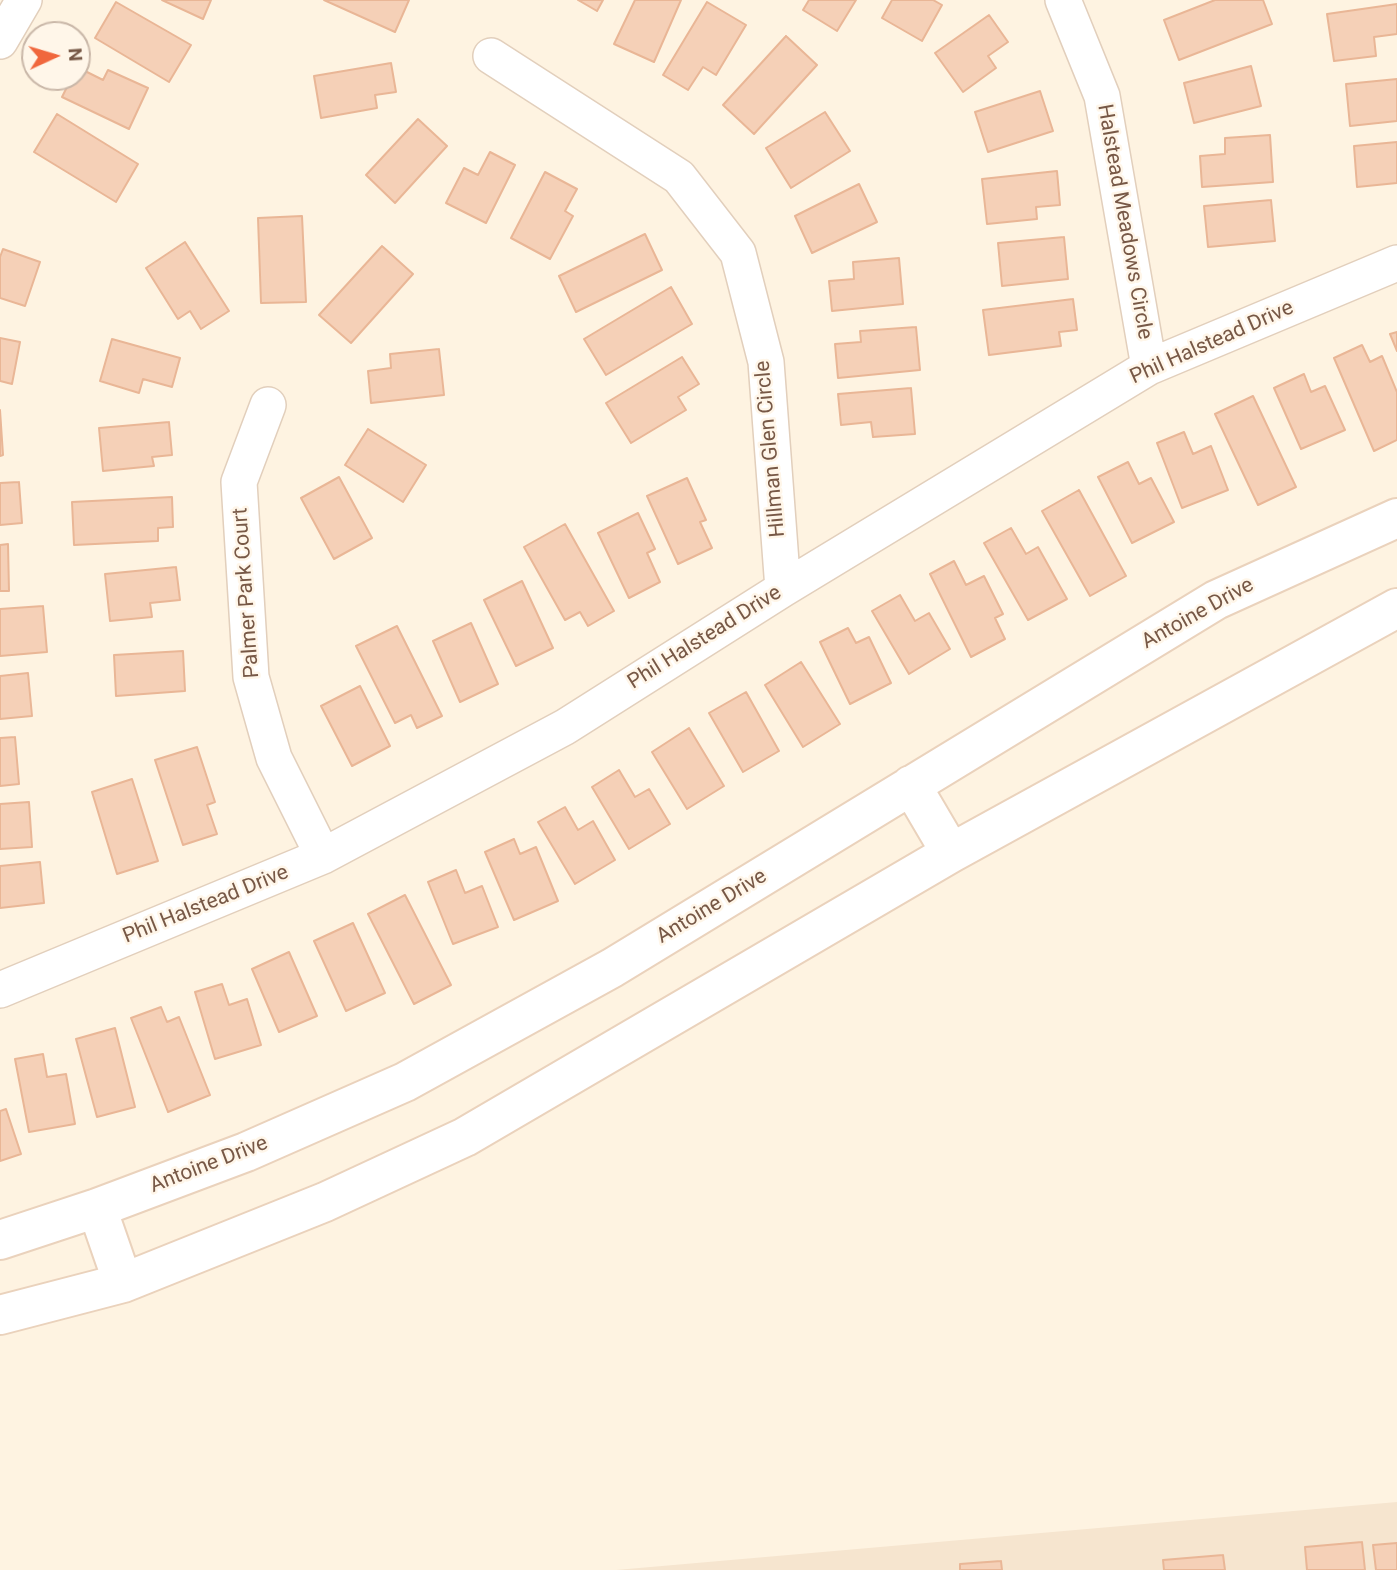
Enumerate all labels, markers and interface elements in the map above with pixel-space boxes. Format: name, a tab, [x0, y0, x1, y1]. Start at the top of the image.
north arrow	[21, 21, 91, 91]
text: N	[64, 47, 87, 62]
street label: Halstead Meadows Circle	[1091, 102, 1157, 342]
street label: Phil Halstead Drive	[1126, 296, 1298, 390]
street label: Hillman Glen Circle	[751, 360, 791, 538]
street label: Palmer Park Court	[228, 507, 266, 679]
street label: Antoine Drive	[1138, 573, 1258, 655]
street label: Phil Halstead Drive	[624, 581, 786, 695]
street label: Phil Halstead Drive	[120, 860, 292, 950]
street label: Antoine Drive	[652, 864, 772, 950]
street label: Antoine Drive	[147, 1131, 271, 1199]

